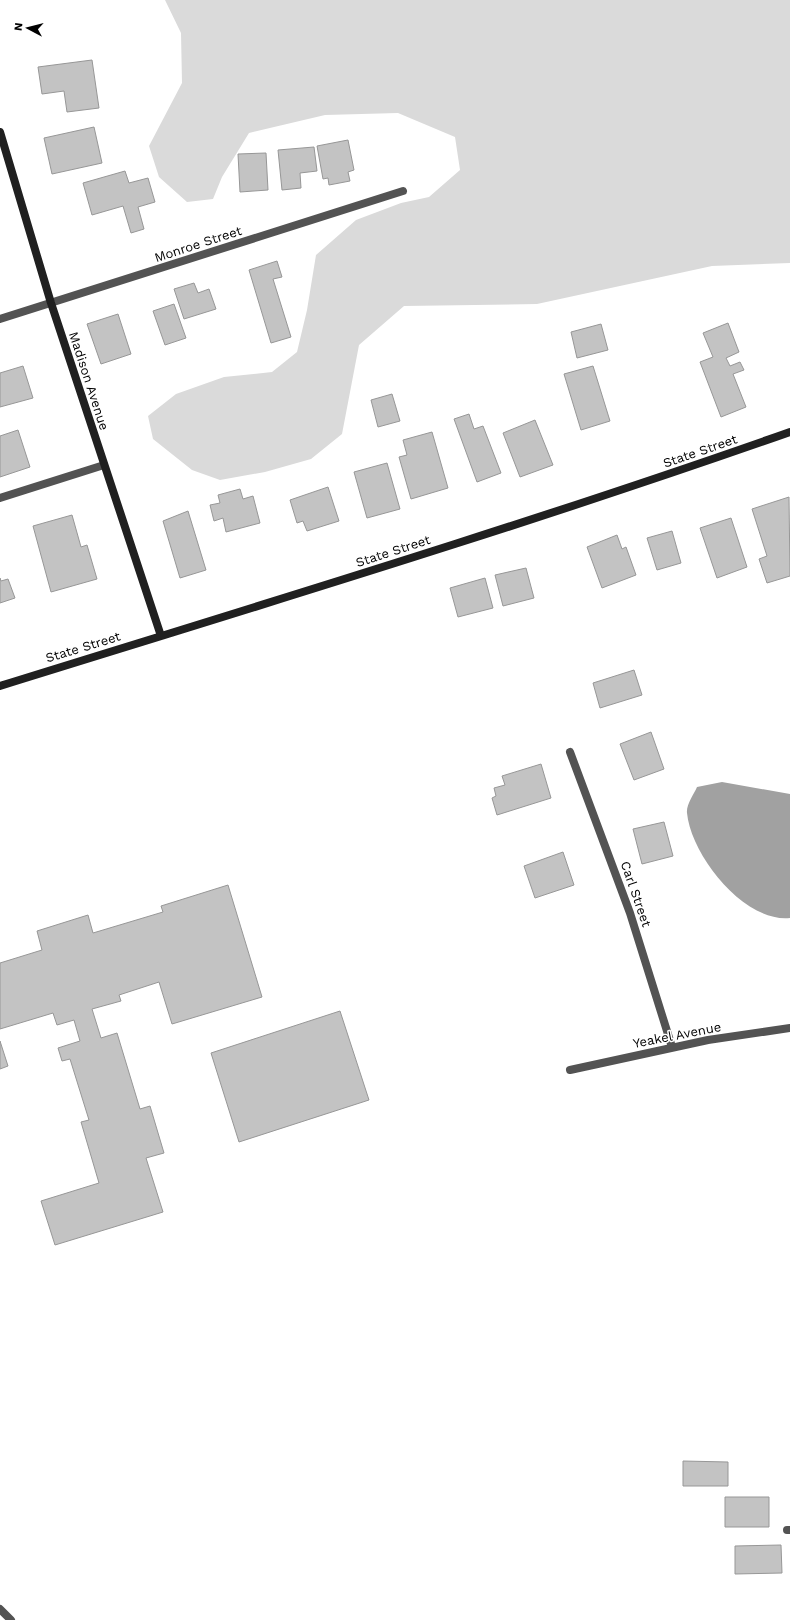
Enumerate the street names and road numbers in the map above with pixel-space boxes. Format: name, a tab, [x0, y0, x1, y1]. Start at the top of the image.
street label: Monroe Street	[152, 223, 244, 265]
street label: Madison Avenue	[66, 330, 112, 432]
street label: State Street	[661, 431, 740, 471]
street label: State Street	[354, 532, 433, 570]
street label: State Street	[44, 628, 123, 665]
street label: Carl Street	[618, 859, 654, 929]
street label: Yeakel Avenue	[632, 1019, 722, 1051]

